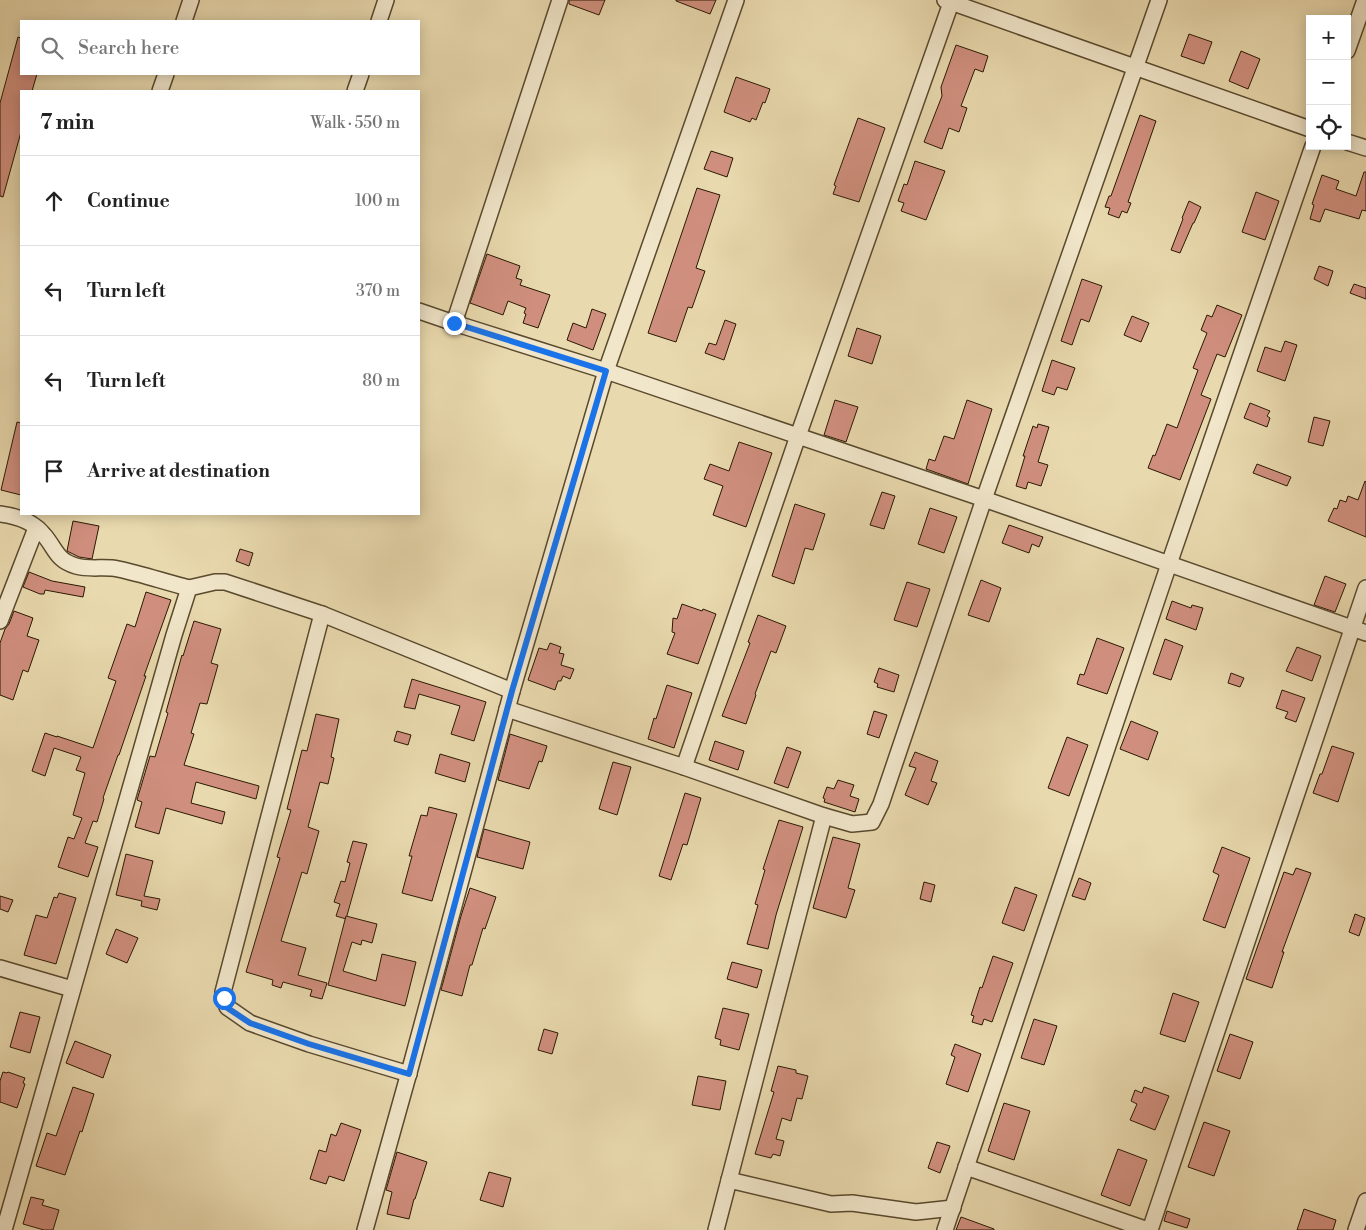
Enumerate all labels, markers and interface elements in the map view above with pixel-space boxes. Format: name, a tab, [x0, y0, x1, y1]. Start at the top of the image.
map controls	[1306, 15, 1351, 150]
button: +	[1306, 15, 1351, 60]
search box	[20, 20, 420, 75]
icon: search	[38, 34, 66, 62]
text: Search here	[78, 36, 179, 60]
button: −	[1306, 60, 1351, 105]
button: locate	[1306, 105, 1351, 150]
text: 7 min	[40, 110, 94, 136]
text: Walk · 550 m	[311, 113, 400, 133]
icon: ahead	[40, 187, 68, 215]
text: Continue	[87, 189, 170, 213]
text: 100 m	[355, 191, 400, 211]
icon: left	[40, 277, 68, 305]
text: Turn left	[87, 279, 166, 303]
text: 370 m	[356, 281, 400, 301]
route end	[443, 312, 466, 335]
icon: left	[40, 367, 68, 395]
text: Turn left	[87, 369, 166, 393]
text: 80 m	[362, 371, 400, 391]
icon: arrive	[40, 457, 68, 485]
text: Arrive at destination	[87, 459, 270, 483]
route start	[213, 987, 236, 1010]

